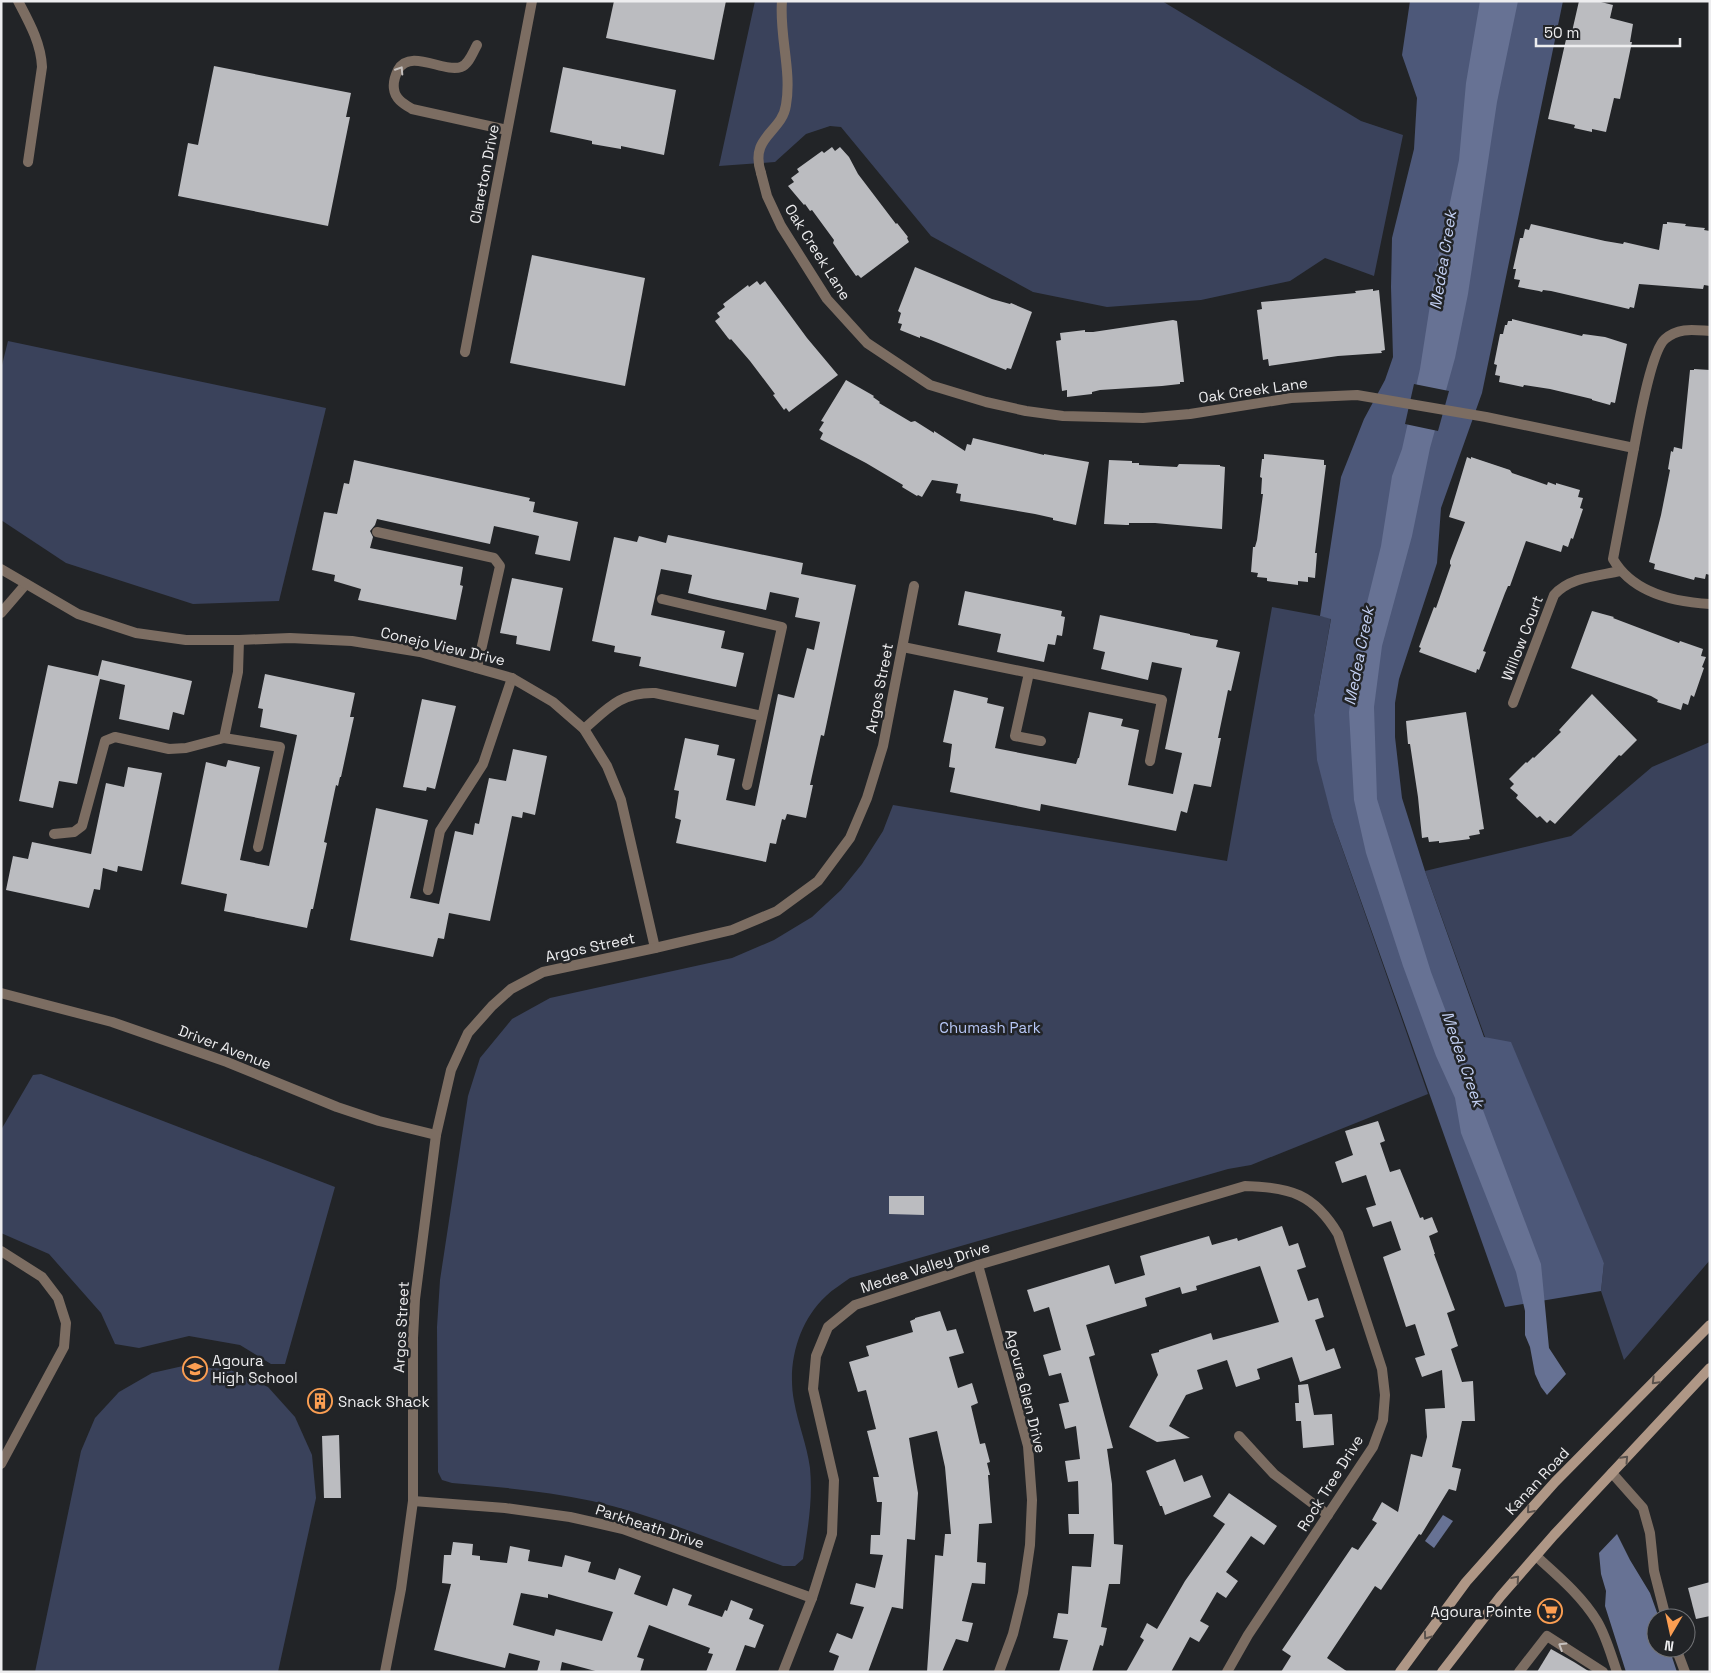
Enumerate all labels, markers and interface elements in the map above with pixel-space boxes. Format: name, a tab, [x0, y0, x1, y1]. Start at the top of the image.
scale bar	[1536, 15, 1680, 47]
text: 50 m	[1544, 23, 1579, 42]
one-way arrow	[394, 66, 404, 75]
street label: Clareton Drive	[465, 123, 503, 225]
street label: Oak Creek Lane	[781, 200, 855, 304]
water label: Medea Creek	[1425, 207, 1462, 311]
street label: Oak Creek Lane	[1197, 373, 1309, 407]
street label: Willow Court	[1497, 593, 1547, 683]
water label: Medea Creek	[1339, 603, 1379, 707]
street label: Conejo View Drive	[379, 622, 507, 670]
street label: Argos Street	[861, 641, 897, 735]
street label: Argos Street	[543, 928, 637, 966]
water label: Medea Creek	[1437, 1008, 1490, 1112]
park label: Chumash Park	[939, 1018, 1041, 1037]
street label: Driver Avenue	[176, 1021, 274, 1074]
street label: Medea Valley Drive	[858, 1237, 992, 1297]
street label: Argos Street	[389, 1281, 413, 1373]
street label: Agoura Glen Drive	[1001, 1327, 1051, 1455]
place label: Agoura High School	[212, 1351, 298, 1387]
school or university icon: Agoura High School	[182, 1356, 208, 1382]
one-way arrow	[1651, 1375, 1660, 1384]
building icon: Snack Shack	[307, 1388, 333, 1414]
place label: Snack Shack	[338, 1392, 430, 1411]
street label: Rock Tree Drive	[1293, 1431, 1367, 1535]
street label: Kanan Road	[1501, 1443, 1573, 1519]
one-way arrow	[1619, 1456, 1628, 1465]
street label: Parkheath Drive	[593, 1499, 707, 1553]
one-way arrow	[1526, 1505, 1535, 1514]
one-way arrow	[1510, 1576, 1519, 1585]
supermarket icon: Agoura Pointe	[1537, 1598, 1563, 1624]
place label: Agoura Pointe	[1430, 1602, 1532, 1621]
north arrow	[1646, 1608, 1696, 1658]
one-way arrow	[1424, 1630, 1433, 1640]
text: N	[1663, 1636, 1675, 1655]
one-way arrow	[1558, 1642, 1567, 1652]

